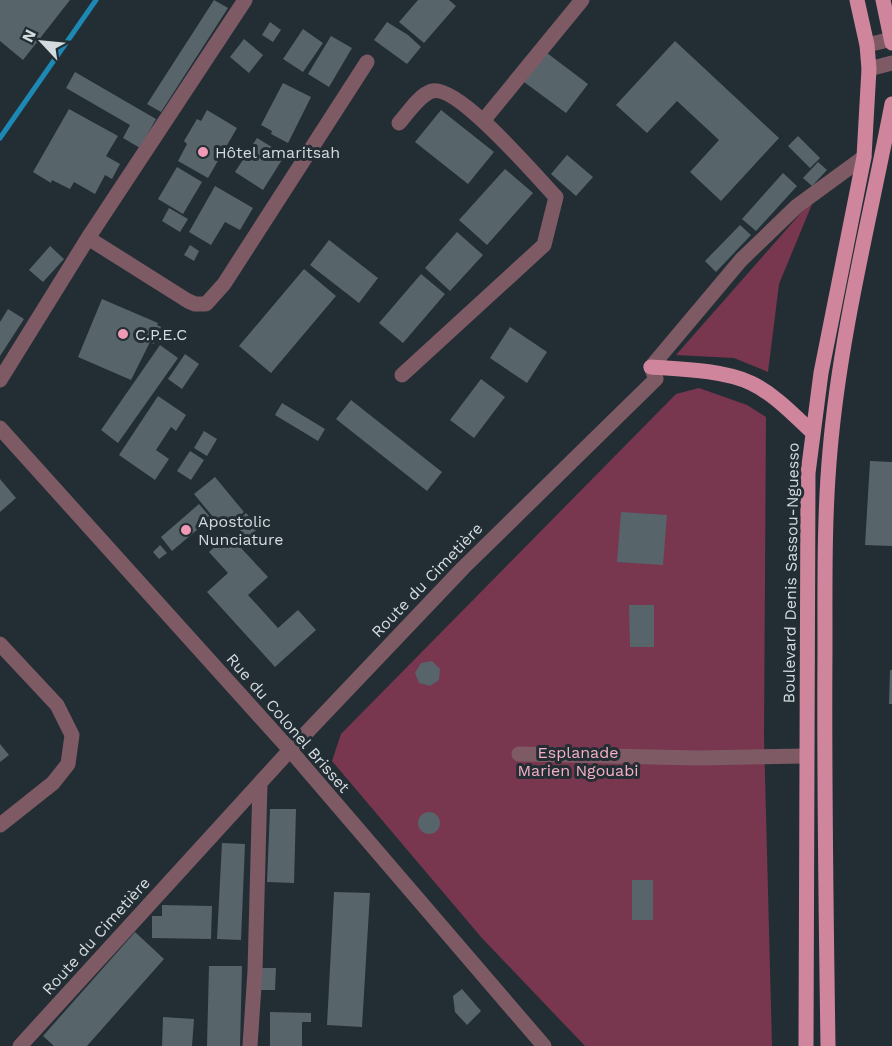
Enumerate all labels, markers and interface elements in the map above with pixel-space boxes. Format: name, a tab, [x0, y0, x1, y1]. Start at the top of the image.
north arrow	[12, 12, 72, 72]
text: N	[18, 26, 40, 45]
place label: Hôtel amaritsah	[215, 143, 340, 162]
marker: Hôtel amaritsah	[196, 145, 210, 159]
place label: C.P.E.C	[135, 325, 187, 344]
marker: C.P.E.C	[116, 327, 130, 341]
street label: Boulevard Denis Sassou-Nguesso	[779, 442, 803, 704]
place label: Apostolic Nunciature	[198, 512, 283, 549]
street label: Route du Cimetière	[367, 519, 487, 641]
marker: Apostolic Nunciature	[179, 523, 193, 537]
street label: Rue du Colonel Brisset	[222, 650, 354, 797]
park label: Esplanade Marien Ngouabi	[518, 743, 638, 780]
street label: Route du Cimetière	[38, 873, 154, 999]

